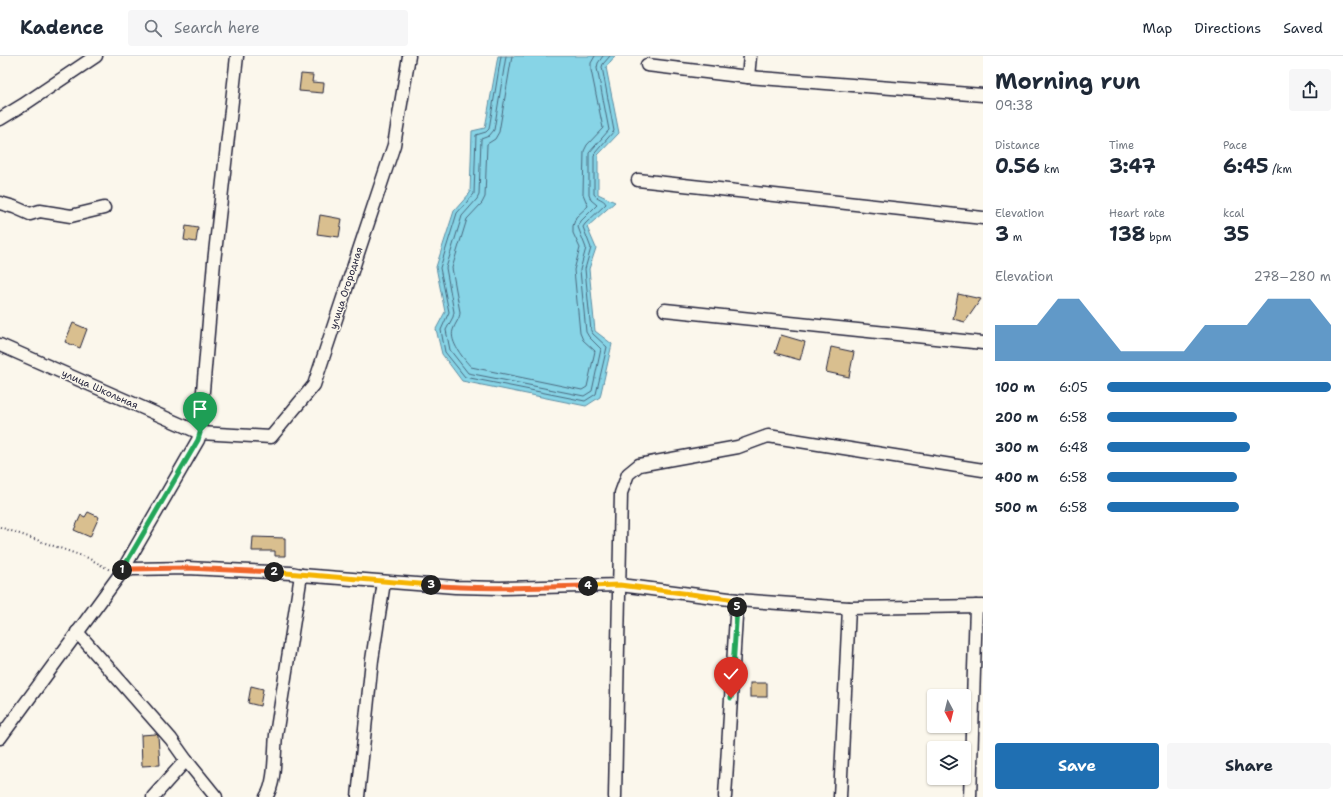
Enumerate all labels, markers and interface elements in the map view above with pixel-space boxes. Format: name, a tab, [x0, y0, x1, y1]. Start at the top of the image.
search box	[128, 10, 408, 46]
text: Kadence	[20, 15, 104, 40]
icon: search	[142, 17, 164, 39]
text: Search here	[174, 18, 260, 38]
text: Map	[1143, 19, 1173, 37]
text: Directions	[1195, 19, 1261, 37]
text: Saved	[1283, 19, 1323, 37]
text: Morning run	[995, 67, 1140, 96]
button: share	[1289, 69, 1331, 111]
text: 09:38	[995, 97, 1033, 114]
text: Distance	[995, 138, 1040, 153]
text: Time	[1109, 138, 1134, 153]
text: Pace	[1223, 138, 1247, 153]
text: 0.56	[995, 153, 1040, 179]
text: 3:47	[1109, 153, 1156, 179]
text: 6:45	[1223, 153, 1269, 179]
text: km	[1040, 162, 1059, 177]
text: /km	[1269, 162, 1292, 177]
text: Elevation	[995, 206, 1044, 221]
text: Heart rate	[1109, 206, 1165, 221]
text: kcal	[1223, 206, 1244, 221]
text: 3	[995, 221, 1009, 247]
text: 138	[1109, 221, 1146, 247]
text: 35	[1223, 221, 1249, 247]
text: m	[1009, 230, 1022, 245]
text: bpm	[1146, 230, 1171, 245]
street label: улица Огородная	[327, 245, 365, 331]
text: Elevation	[995, 268, 1053, 285]
text: 278–280 m	[1254, 268, 1331, 285]
street label: улица Школьная	[60, 366, 140, 412]
text: 100 m	[995, 379, 1035, 396]
text: 6:05	[1059, 379, 1088, 396]
pin	[183, 392, 217, 433]
icon: arrive	[189, 398, 211, 420]
text: 200 m	[995, 409, 1038, 426]
text: 6:58	[1059, 409, 1088, 426]
text: 300 m	[995, 439, 1039, 456]
text: 6:48	[1059, 439, 1088, 456]
text: 400 m	[995, 469, 1039, 486]
text: 6:58	[1059, 469, 1088, 486]
text: 500 m	[995, 499, 1038, 516]
text: 6:58	[1059, 499, 1088, 516]
pin: 1	[112, 560, 132, 580]
text: 1	[119, 562, 125, 577]
pin: 2	[264, 562, 284, 582]
text: 2	[270, 564, 278, 579]
pin: 3	[421, 575, 441, 595]
pin: 4	[578, 576, 598, 596]
text: 3	[427, 577, 435, 592]
text: 4	[584, 578, 592, 593]
pin: 5	[727, 597, 747, 617]
text: 5	[734, 599, 740, 614]
pin	[714, 657, 748, 698]
icon: check	[720, 663, 742, 685]
north arrow	[927, 689, 971, 733]
map controls	[927, 689, 971, 785]
button: layers	[927, 741, 971, 785]
button: Save	[995, 743, 1159, 789]
button: Share	[1167, 743, 1331, 789]

